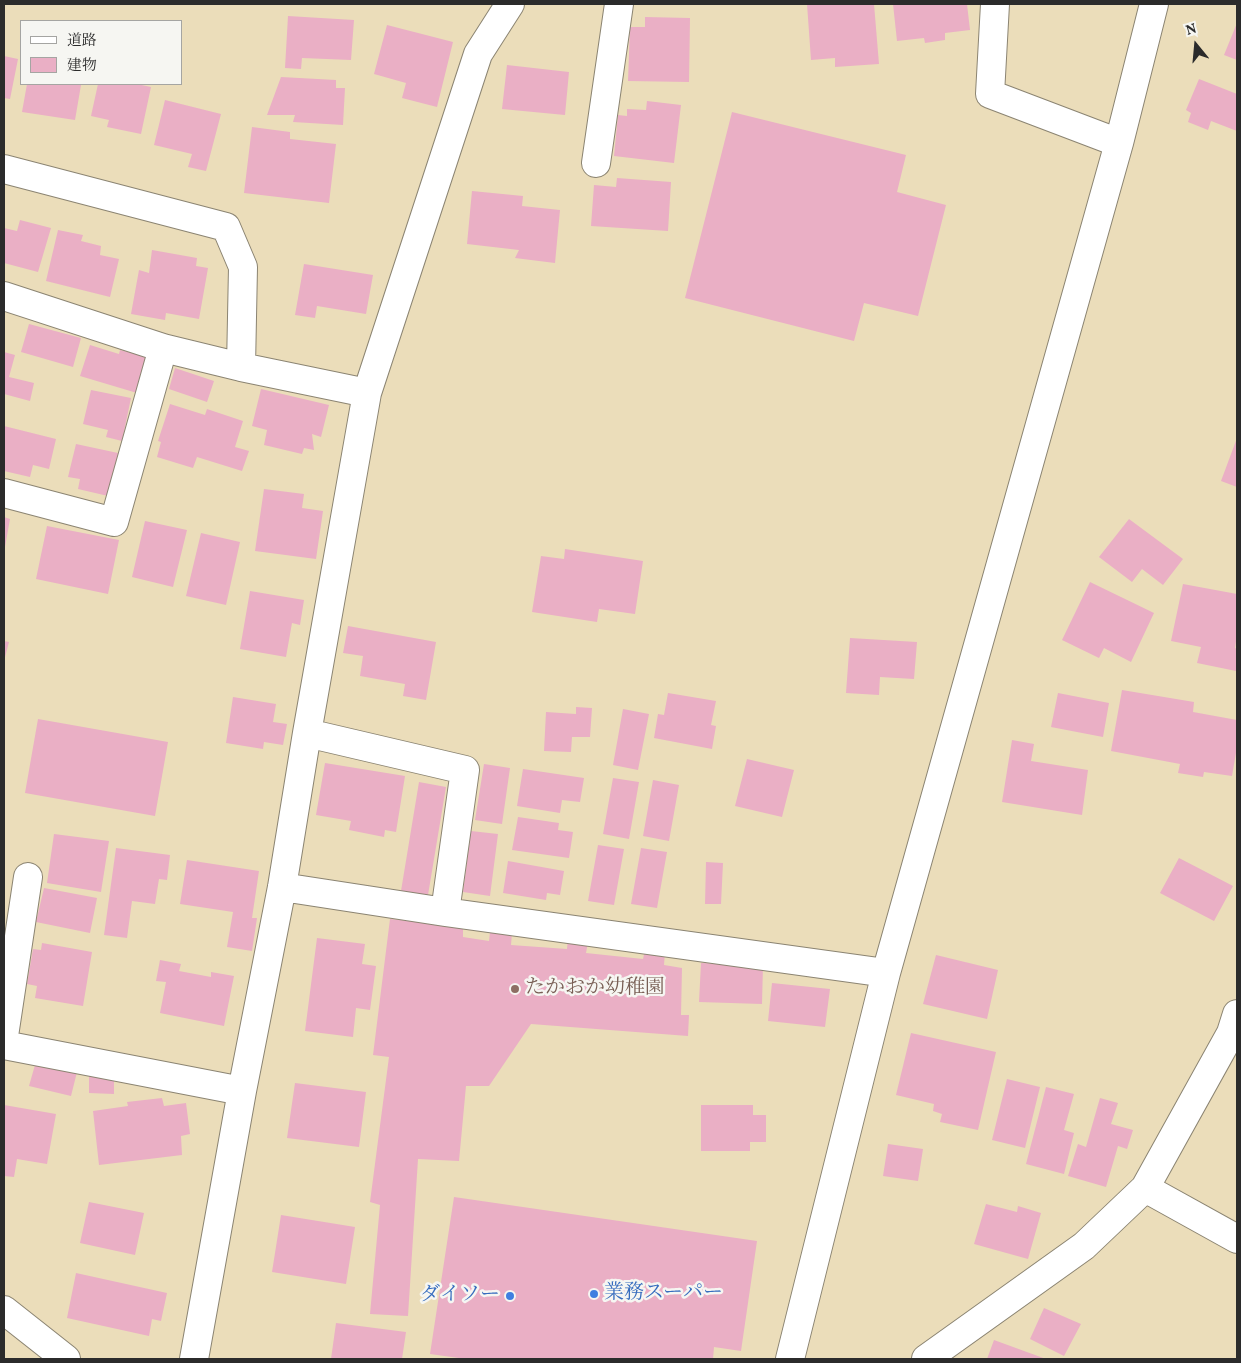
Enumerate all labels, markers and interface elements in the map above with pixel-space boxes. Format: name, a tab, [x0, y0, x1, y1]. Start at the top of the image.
legend	[20, 20, 182, 85]
north arrow	[1171, 20, 1221, 70]
text: N	[1184, 20, 1199, 41]
text: 道路	[67, 31, 97, 52]
text: 建物	[67, 56, 97, 77]
place label: たかおか幼稚園	[525, 977, 665, 1001]
marker: たかおか幼稚園	[509, 983, 521, 995]
place label: 業務スーパー	[604, 1282, 723, 1306]
place label: ダイソー	[420, 1284, 500, 1308]
marker: 業務スーパー	[588, 1288, 600, 1300]
marker: ダイソー	[504, 1290, 516, 1302]

